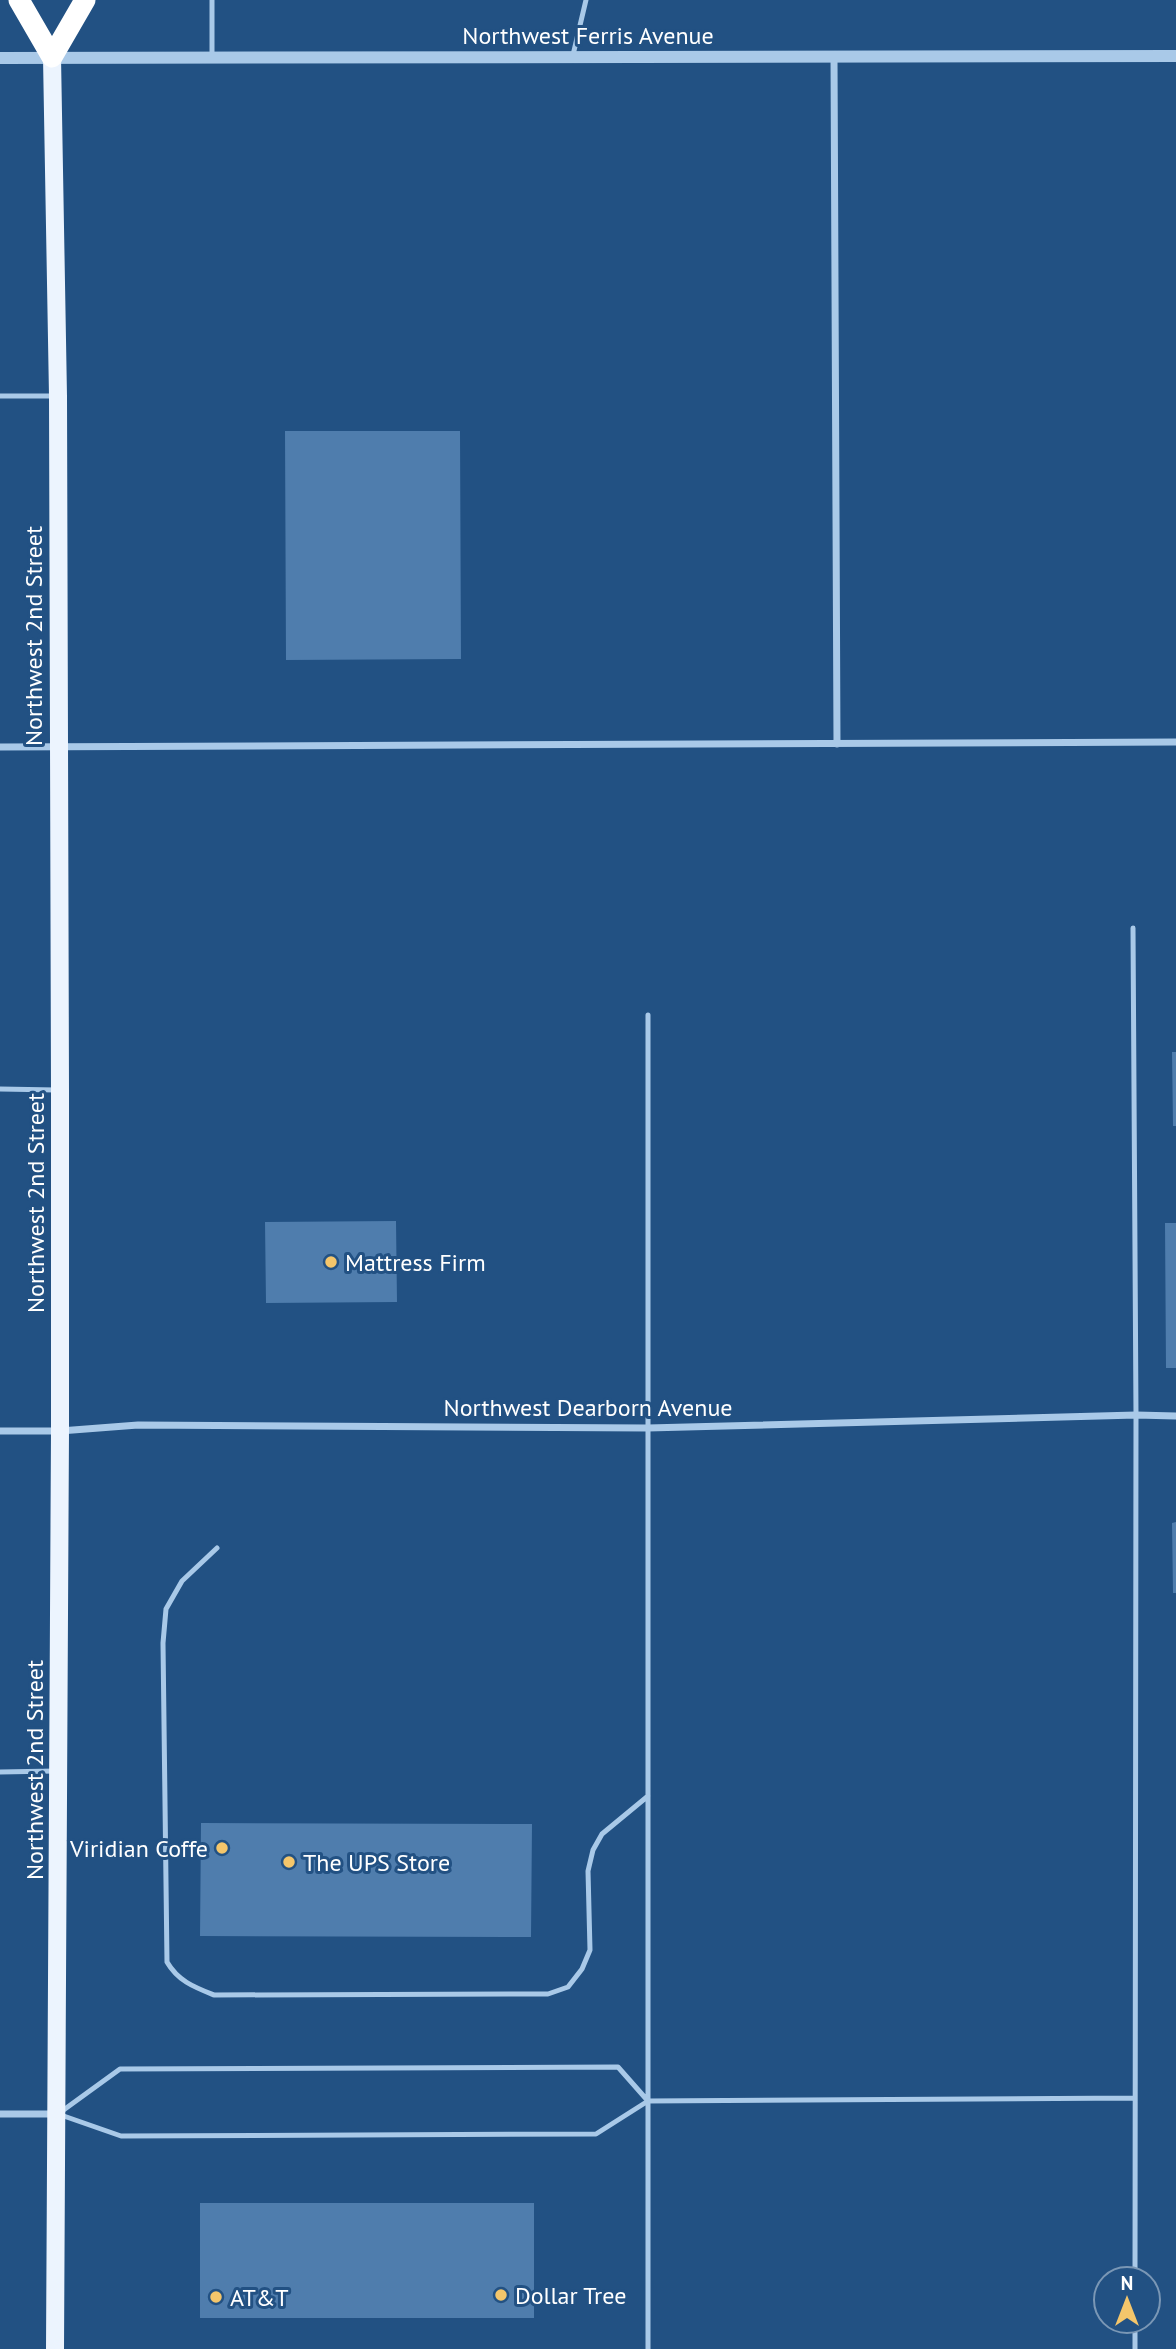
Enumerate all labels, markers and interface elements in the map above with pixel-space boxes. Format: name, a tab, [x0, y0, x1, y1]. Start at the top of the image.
street label: Northwest Ferris Avenue	[462, 20, 714, 51]
street label: Northwest 2nd Street	[18, 526, 49, 746]
street label: Northwest 2nd Street	[20, 1093, 51, 1313]
place label: Mattress Firm	[345, 1247, 486, 1278]
marker: Mattress Firm	[323, 1254, 339, 1270]
street label: Northwest Dearborn Avenue	[443, 1392, 733, 1423]
street label: Northwest 2nd Street	[19, 1660, 50, 1880]
place label: Viridian Coffe	[69, 1833, 208, 1864]
marker: Viridian Coffe	[214, 1840, 230, 1856]
place label: The UPS Store	[303, 1847, 450, 1878]
marker: The UPS Store	[281, 1854, 297, 1870]
north arrow	[1092, 2265, 1162, 2335]
text: N	[1121, 2271, 1133, 2295]
place label: Dollar Tree	[515, 2280, 626, 2311]
place label: AT&T	[230, 2282, 289, 2313]
marker: Dollar Tree	[493, 2287, 509, 2303]
marker: AT&T	[208, 2289, 224, 2305]

